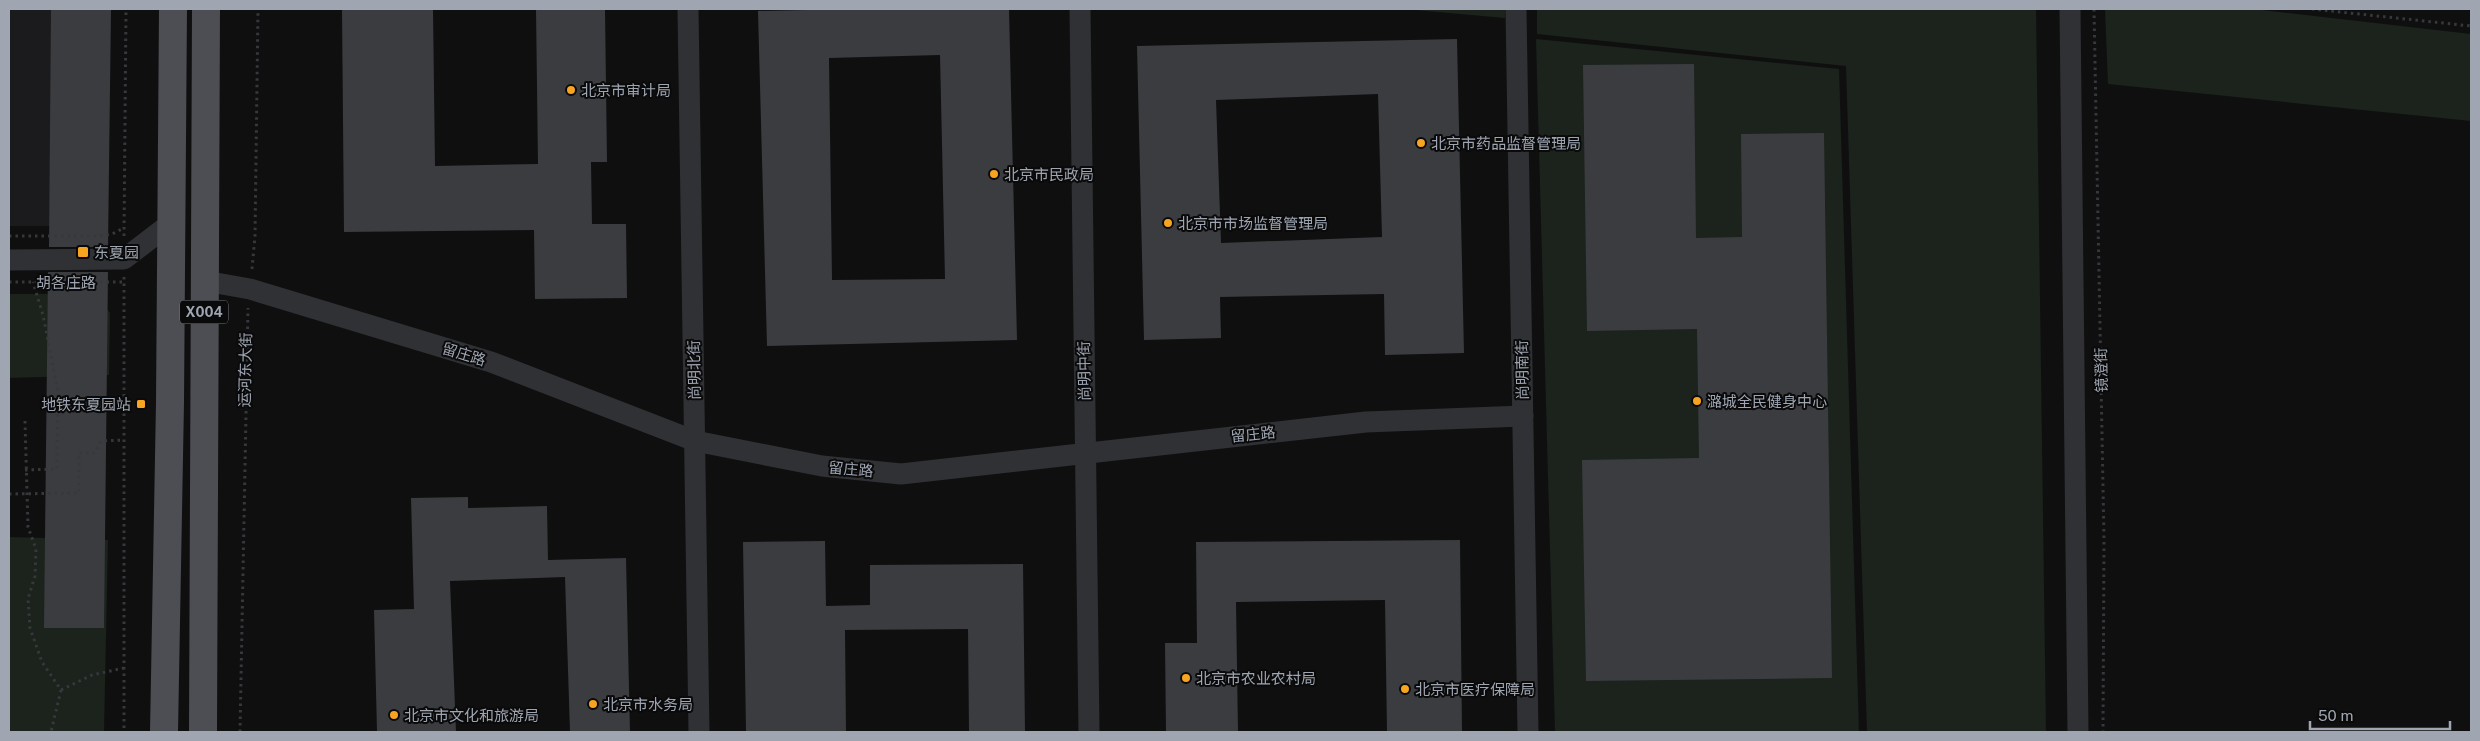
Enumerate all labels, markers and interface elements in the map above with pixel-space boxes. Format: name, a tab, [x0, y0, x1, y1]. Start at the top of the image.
place label: 北京市审计局	[581, 82, 671, 99]
marker: 北京市审计局	[565, 84, 577, 96]
place label: 北京市药品监督管理局	[1431, 135, 1581, 152]
marker: 北京市药品监督管理局	[1415, 137, 1427, 149]
place label: 北京市民政局	[1004, 166, 1094, 183]
marker: 北京市民政局	[988, 168, 1000, 180]
place label: 北京市市场监督管理局	[1178, 215, 1328, 232]
marker: 北京市市场监督管理局	[1162, 217, 1174, 229]
place label: 东夏园	[94, 244, 139, 261]
marker: 东夏园	[76, 245, 90, 259]
street label: 胡各庄路	[36, 274, 96, 291]
road number: X004	[180, 300, 228, 324]
street label: 运河东大街	[236, 332, 254, 408]
street label: 留庄路	[440, 339, 488, 369]
street label: 尚明北街	[685, 340, 703, 400]
street label: 尚明南街	[1513, 340, 1531, 400]
street label: 尚明中街	[1075, 341, 1093, 401]
street label: 镜澄街	[2092, 347, 2110, 393]
place label: 潞城全民健身中心	[1707, 393, 1827, 410]
marker: 潞城全民健身中心	[1691, 395, 1703, 407]
place label: 地铁东夏园站	[41, 396, 131, 413]
marker: 地铁东夏园站	[135, 398, 147, 410]
street label: 留庄路	[1230, 423, 1276, 445]
street label: 留庄路	[828, 459, 874, 479]
place label: 北京市农业农村局	[1196, 670, 1316, 687]
marker: 北京市农业农村局	[1180, 672, 1192, 684]
place label: 北京市医疗保障局	[1415, 681, 1535, 698]
marker: 北京市医疗保障局	[1399, 683, 1411, 695]
place label: 北京市水务局	[603, 696, 693, 713]
marker: 北京市水务局	[587, 698, 599, 710]
scale bar	[2310, 698, 2450, 730]
place label: 北京市文化和旅游局	[404, 707, 539, 724]
text: 50 m	[2318, 707, 2353, 724]
marker: 北京市文化和旅游局	[388, 709, 400, 721]

